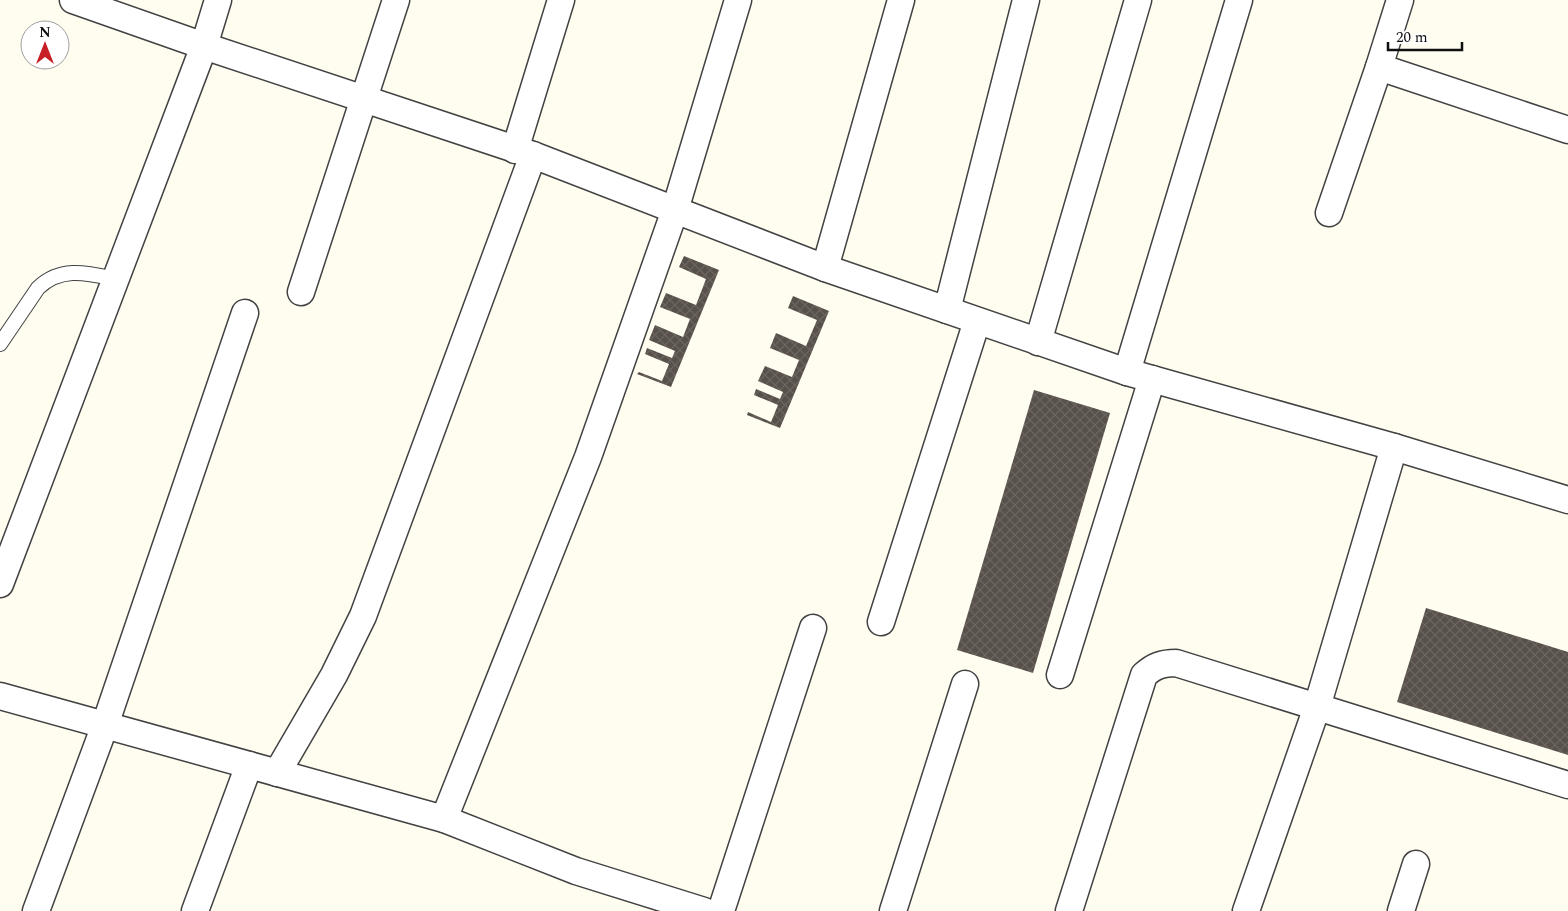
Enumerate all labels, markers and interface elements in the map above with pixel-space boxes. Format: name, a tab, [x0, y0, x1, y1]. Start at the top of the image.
north arrow	[20, 20, 70, 70]
scale bar	[1388, 20, 1462, 52]
text: N	[39, 22, 51, 43]
text: 20 m	[1396, 26, 1428, 49]

